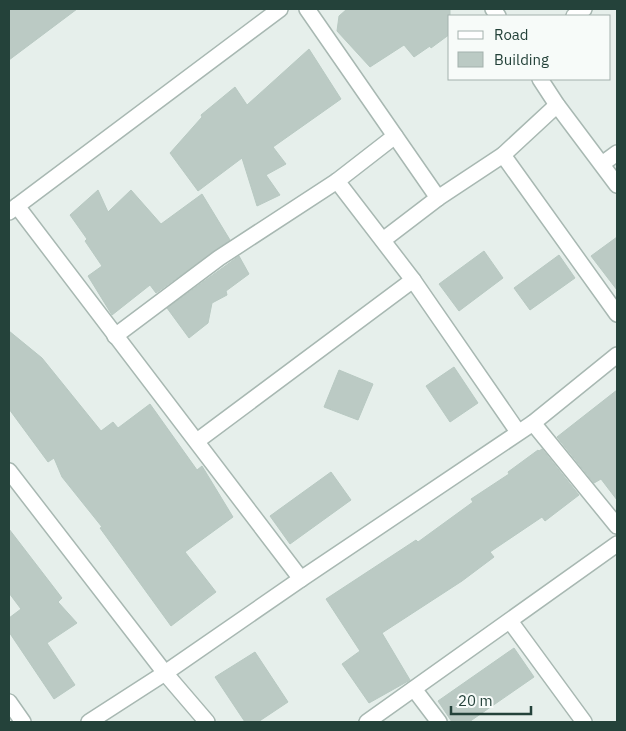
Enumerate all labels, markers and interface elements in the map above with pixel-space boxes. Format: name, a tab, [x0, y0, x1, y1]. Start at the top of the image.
legend	[448, 15, 611, 80]
text: Road	[494, 25, 529, 44]
text: Building	[494, 50, 549, 69]
scale bar	[451, 684, 531, 716]
text: 20 m	[458, 691, 493, 710]

